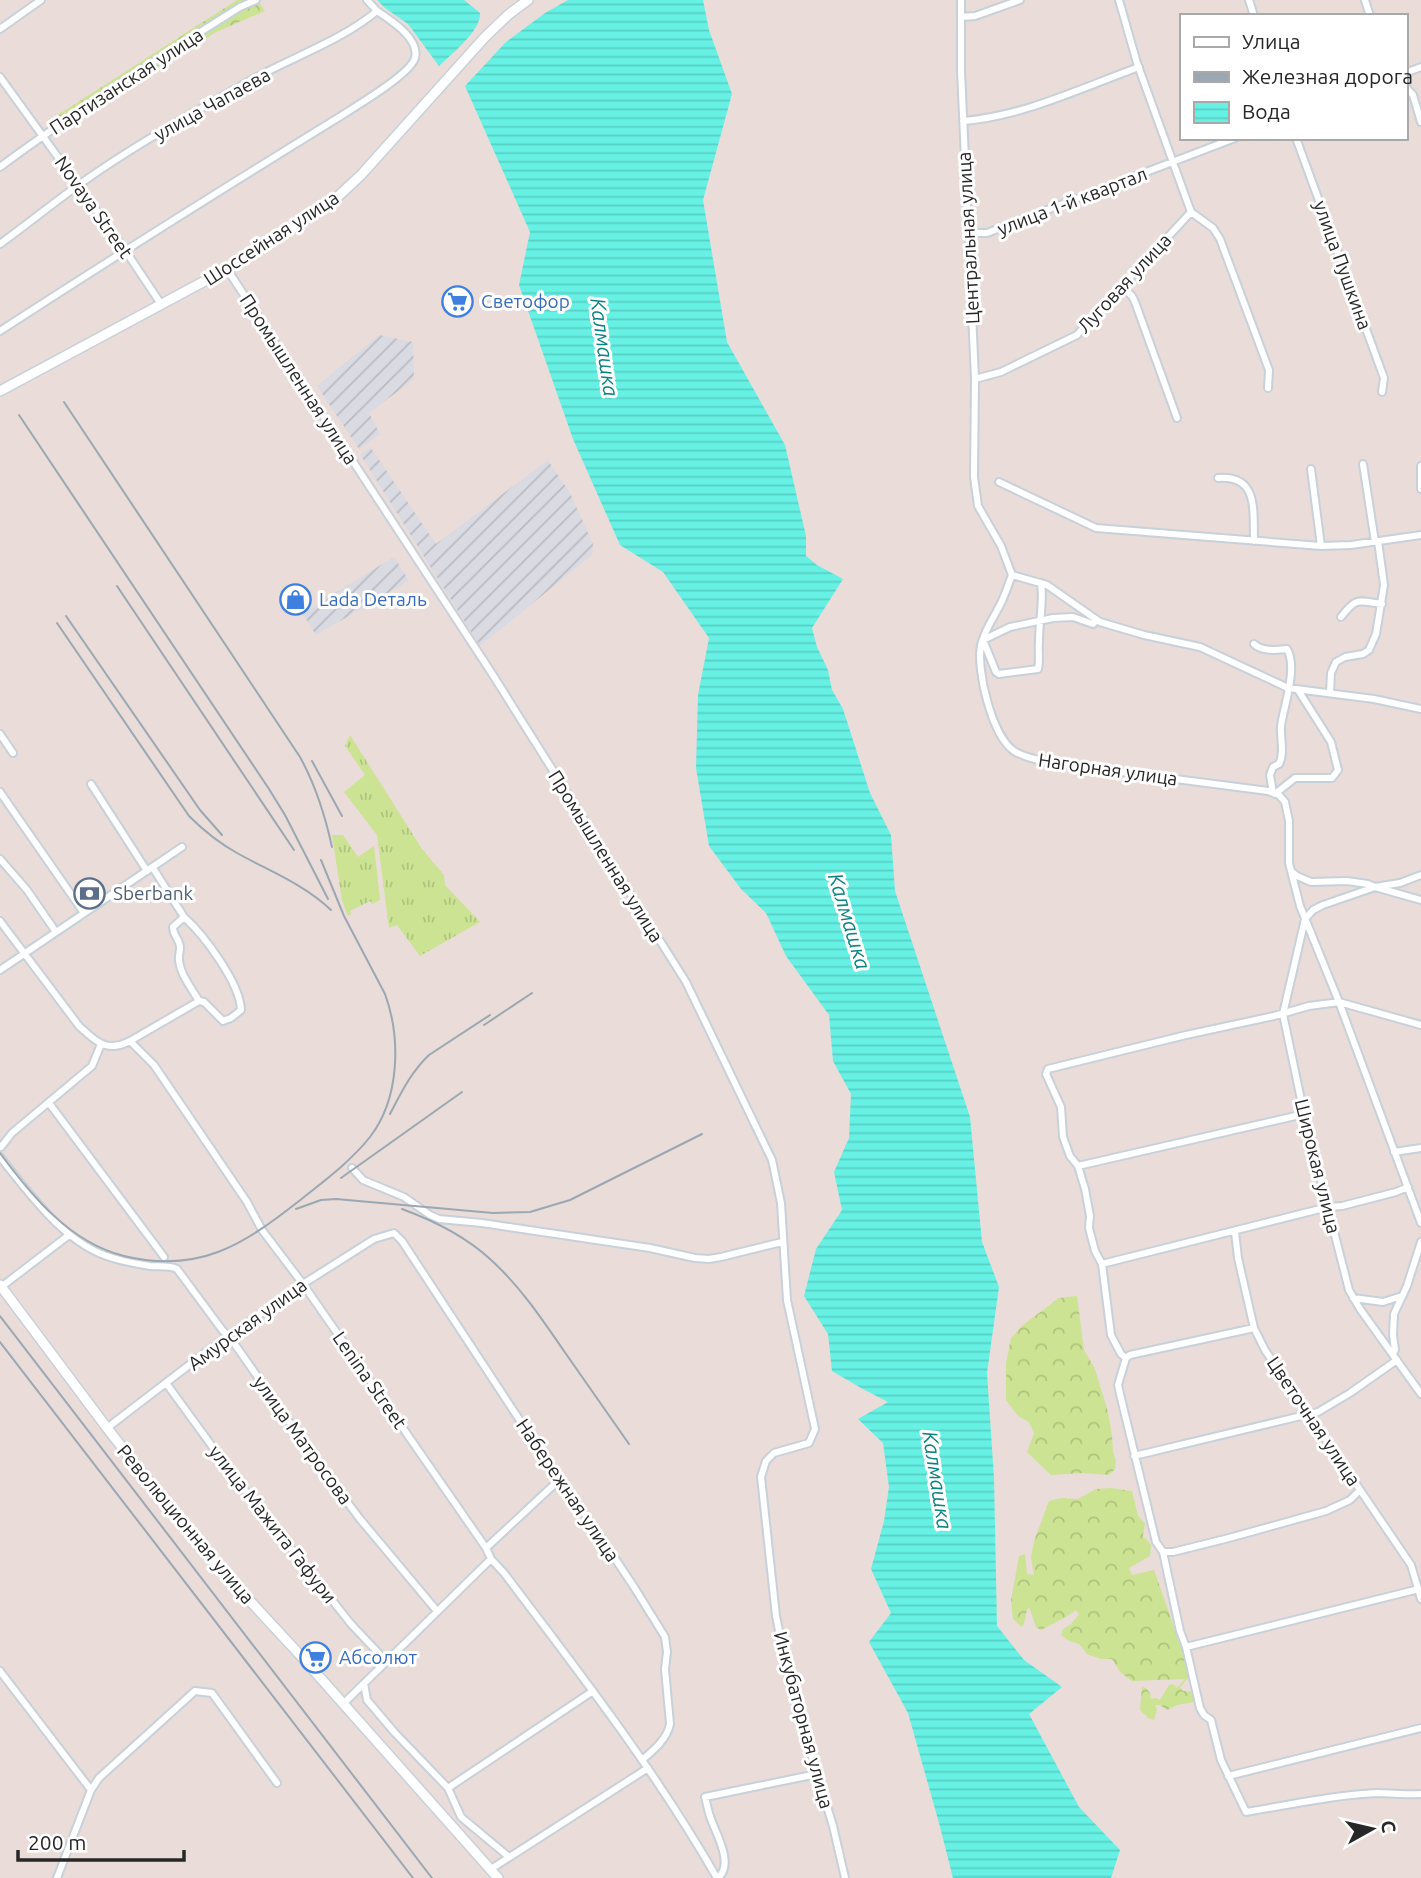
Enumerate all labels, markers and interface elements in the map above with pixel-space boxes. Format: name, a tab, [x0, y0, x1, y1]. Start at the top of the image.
legend	[1180, 14, 1407, 140]
street label: Партизанская улица	[45, 23, 207, 139]
text: Улица	[1242, 29, 1300, 53]
street label: улица Чапаева	[150, 63, 274, 145]
text: Железная дорога	[1242, 64, 1413, 88]
text: Вода	[1242, 99, 1291, 123]
street label: Центральная улица	[952, 151, 984, 325]
street label: Novaya Street	[51, 152, 138, 263]
street label: улица 1-й квартал	[994, 162, 1150, 240]
street label: Шоссейная улица	[199, 186, 343, 290]
street label: улица Пушкина	[1309, 197, 1377, 333]
street label: Луговая улица	[1072, 229, 1176, 337]
supermarket icon: Светофор	[441, 284, 475, 318]
street label: Промышленная улица	[236, 290, 362, 468]
place label: Светофор	[481, 290, 570, 312]
water label: Калмашка	[586, 296, 624, 398]
shop icon: Lada Dеталь	[279, 582, 313, 616]
place label: Lada Dеталь	[319, 588, 427, 610]
street label: Нагорная улица	[1037, 748, 1179, 790]
street label: Промышленная улица	[544, 766, 668, 946]
water label: Калмашка	[824, 870, 876, 972]
bank icon: Sberbank	[73, 876, 107, 910]
place label: Sberbank	[113, 882, 193, 904]
street label: Широкая улица	[1291, 1096, 1345, 1236]
street label: Амурская улица	[183, 1274, 311, 1374]
street label: Lenina Street	[328, 1327, 412, 1433]
street label: Цветочная улица	[1263, 1352, 1365, 1490]
street label: улица Матросова	[249, 1371, 357, 1509]
street label: Набережная улица	[512, 1414, 624, 1566]
water label: Калмашка	[918, 1429, 958, 1531]
street label: Революционная улица	[113, 1440, 259, 1608]
street label: улица Мажита Гафури	[205, 1441, 341, 1607]
street label: Инкубаторная улица	[770, 1629, 838, 1811]
supermarket icon: Абсолют	[299, 1640, 333, 1674]
place label: Абсолют	[339, 1646, 418, 1668]
north arrow	[1337, 1794, 1407, 1864]
scale bar	[18, 1818, 184, 1862]
text: С	[1377, 1819, 1401, 1834]
text: 200 m	[28, 1830, 86, 1854]

